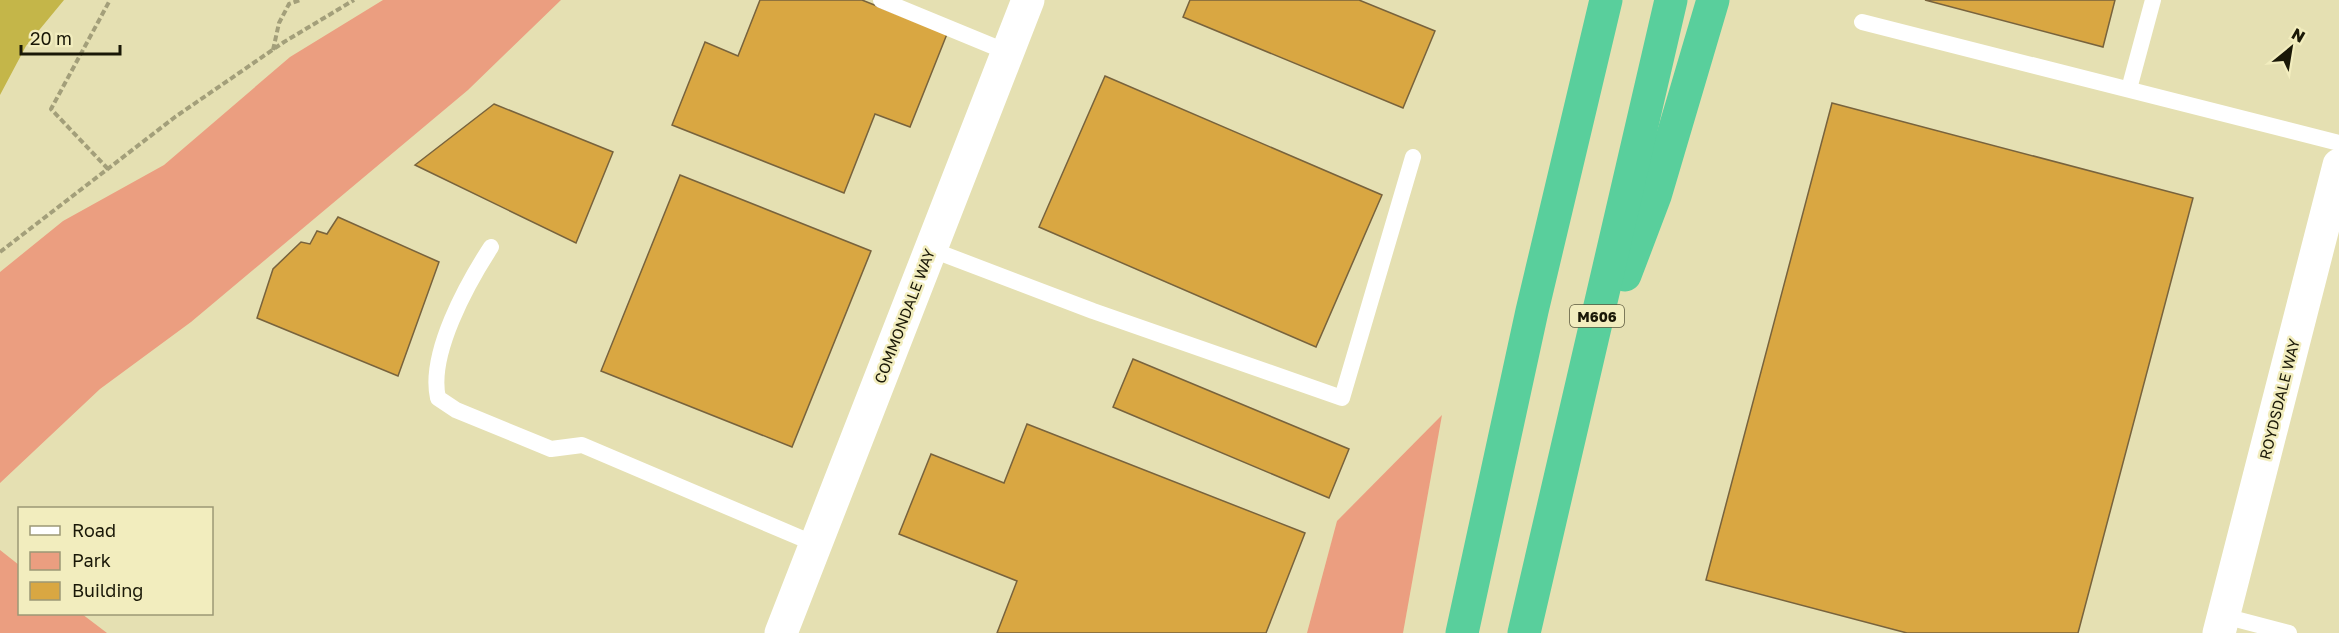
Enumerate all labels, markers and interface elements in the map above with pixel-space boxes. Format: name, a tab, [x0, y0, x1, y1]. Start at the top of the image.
scale bar	[21, 18, 120, 56]
north arrow	[2261, 18, 2321, 78]
text: N	[2288, 23, 2309, 47]
text: 20 m	[30, 27, 72, 49]
street label: COMMONDALE WAY	[870, 246, 938, 386]
road number: M606	[1570, 305, 1624, 327]
street label: ROYDSDALE WAY	[2255, 336, 2303, 461]
legend	[18, 507, 213, 615]
text: Road	[72, 519, 116, 541]
text: Park	[72, 549, 111, 571]
text: Building	[72, 579, 143, 601]

